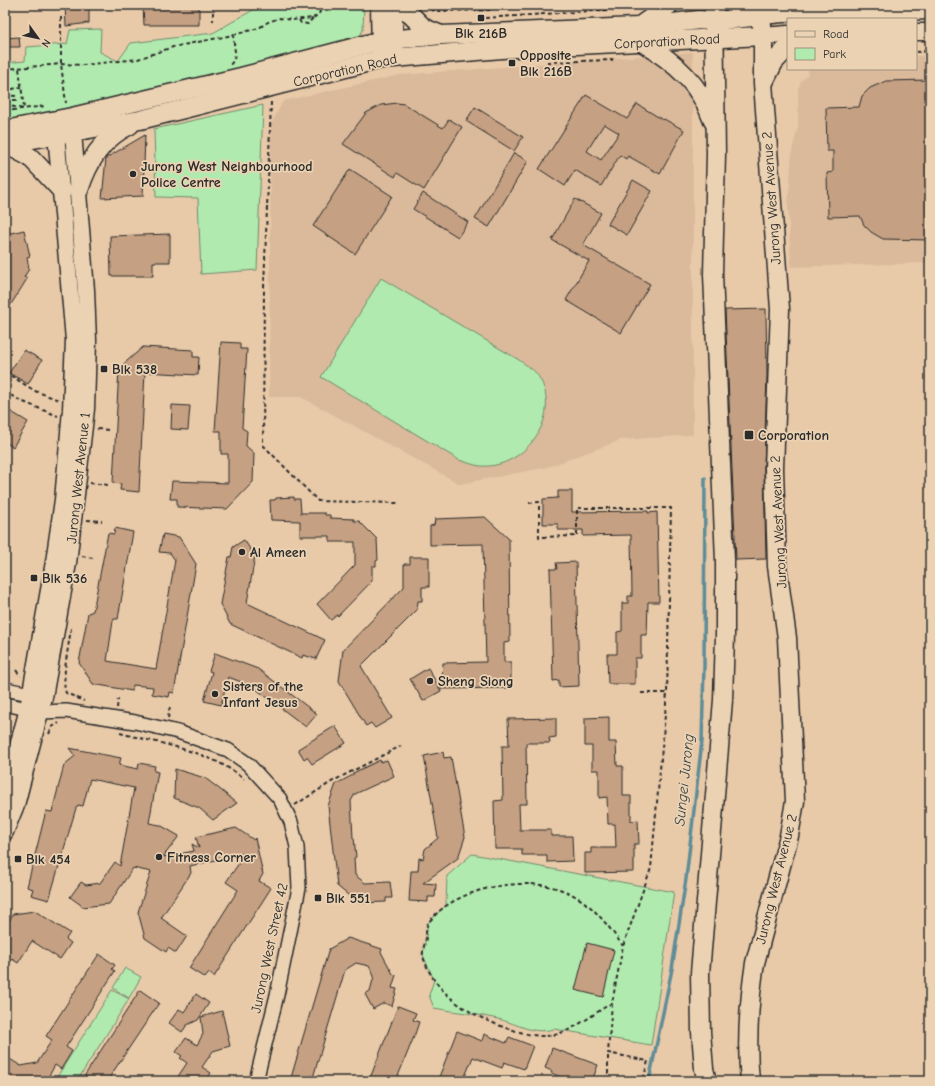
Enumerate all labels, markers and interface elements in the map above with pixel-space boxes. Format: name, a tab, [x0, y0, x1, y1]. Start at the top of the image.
marker: Blk 216B	[476, 13, 486, 23]
north arrow	[18, 18, 58, 58]
legend	[787, 18, 917, 70]
place label: Blk 216B	[455, 25, 507, 42]
text: Road	[823, 27, 849, 41]
street label: Corporation Road	[614, 30, 720, 53]
text: N	[39, 37, 53, 50]
place label: Opposite Blk 216B	[520, 47, 572, 80]
text: Park	[823, 47, 846, 61]
street label: Corporation Road	[291, 50, 399, 91]
marker: Opposite Blk 216B	[507, 58, 517, 68]
street label: Jurong West Avenue 2	[758, 131, 785, 265]
place label: Jurong West Neighbourhood Police Centre	[141, 158, 313, 191]
marker: Jurong West Neighbourhood Police Centre	[128, 169, 138, 179]
place label: Blk 538	[112, 361, 157, 378]
marker: Blk 538	[99, 364, 109, 374]
street label: Jurong West Avenue 1	[63, 412, 94, 544]
place label: Corporation	[758, 427, 829, 444]
marker: Corporation	[743, 429, 755, 441]
street label: Jurong West Avenue 2	[767, 455, 790, 589]
place label: Al Ameen	[250, 544, 306, 561]
marker: Al Ameen	[237, 547, 247, 557]
place label: Blk 536	[42, 570, 87, 587]
marker: Blk 536	[29, 573, 39, 583]
place label: Sheng Siong	[438, 673, 514, 690]
marker: Sheng Siong	[425, 676, 435, 686]
place label: Sisters of the Infant Jesus	[223, 678, 303, 711]
marker: Sisters of the Infant Jesus	[210, 689, 220, 699]
water label: Sungei Jurong	[670, 733, 698, 827]
street label: Jurong West Avenue 2	[752, 812, 801, 946]
place label: Fitness Corner	[167, 849, 256, 866]
place label: Blk 454	[26, 851, 71, 868]
marker: Fitness Corner	[154, 852, 164, 862]
marker: Blk 454	[13, 854, 23, 864]
street label: Jurong West Street 42	[247, 881, 292, 1015]
place label: Blk 551	[326, 890, 370, 907]
marker: Blk 551	[313, 893, 323, 903]

